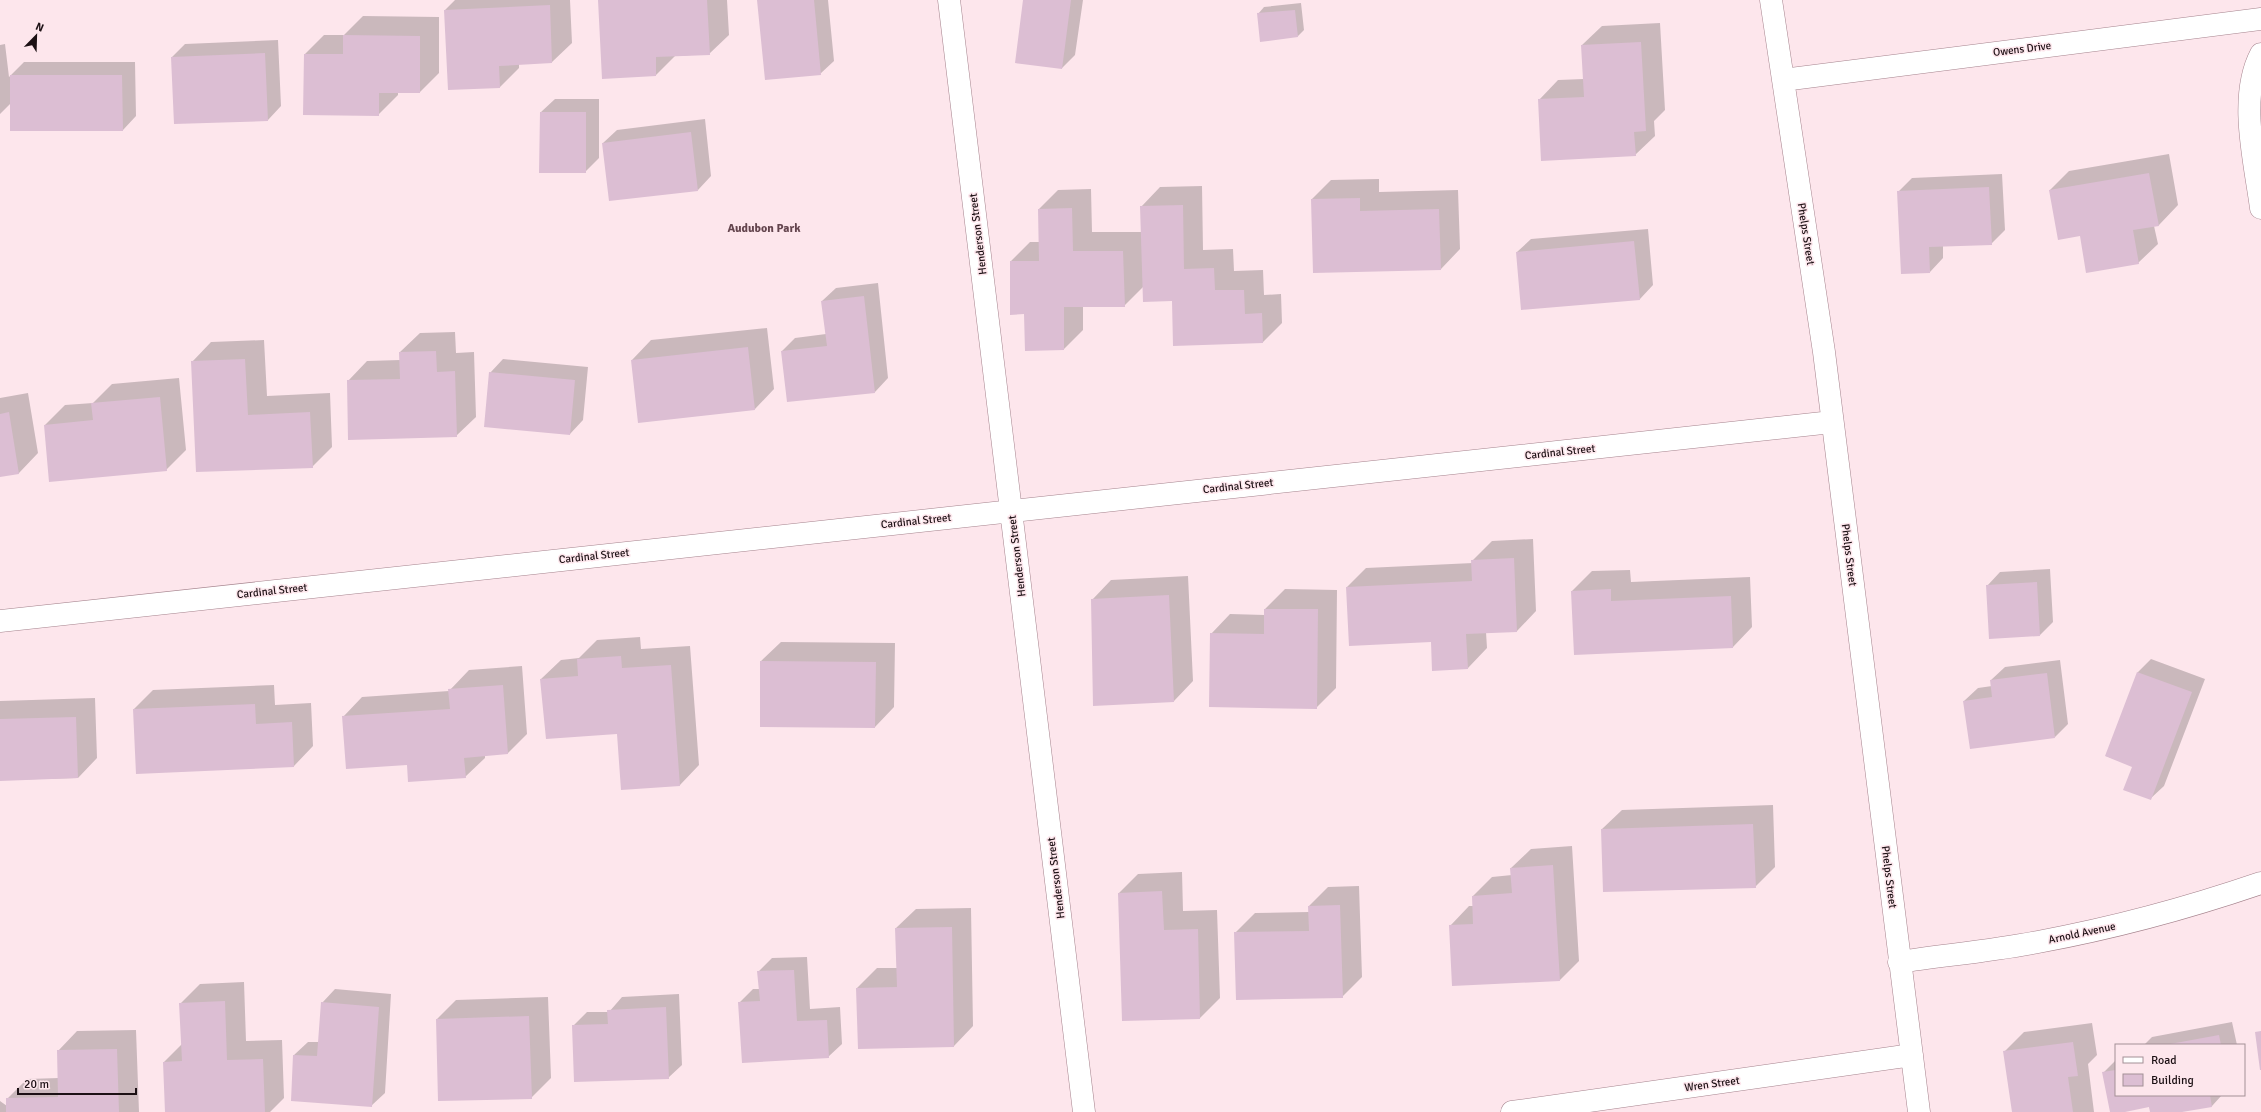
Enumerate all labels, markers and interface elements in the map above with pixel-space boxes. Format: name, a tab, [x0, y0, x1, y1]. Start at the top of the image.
north arrow	[16, 16, 56, 56]
text: N	[34, 20, 46, 35]
street label: Owens Drive	[1992, 39, 2052, 59]
street label: Henderson Street	[967, 192, 989, 275]
street label: Phelps Street	[1795, 202, 1817, 266]
district label: Audubon Park	[727, 221, 801, 236]
street label: Cardinal Street	[1524, 442, 1596, 462]
street label: Cardinal Street	[1202, 476, 1274, 496]
street label: Cardinal Street	[880, 511, 952, 531]
street label: Henderson Street	[1006, 514, 1028, 597]
street label: Phelps Street	[1839, 523, 1859, 587]
street label: Cardinal Street	[558, 546, 630, 566]
street label: Cardinal Street	[236, 581, 308, 601]
street label: Henderson Street	[1045, 836, 1067, 919]
street label: Phelps Street	[1879, 845, 1899, 909]
street label: Arnold Avenue	[2047, 920, 2117, 946]
legend	[2115, 1044, 2245, 1096]
text: Road	[2151, 1053, 2177, 1068]
scale bar	[18, 1070, 136, 1096]
text: Building	[2151, 1073, 2194, 1088]
street label: Wren Street	[1684, 1074, 1741, 1094]
text: 20 m	[24, 1077, 49, 1092]

